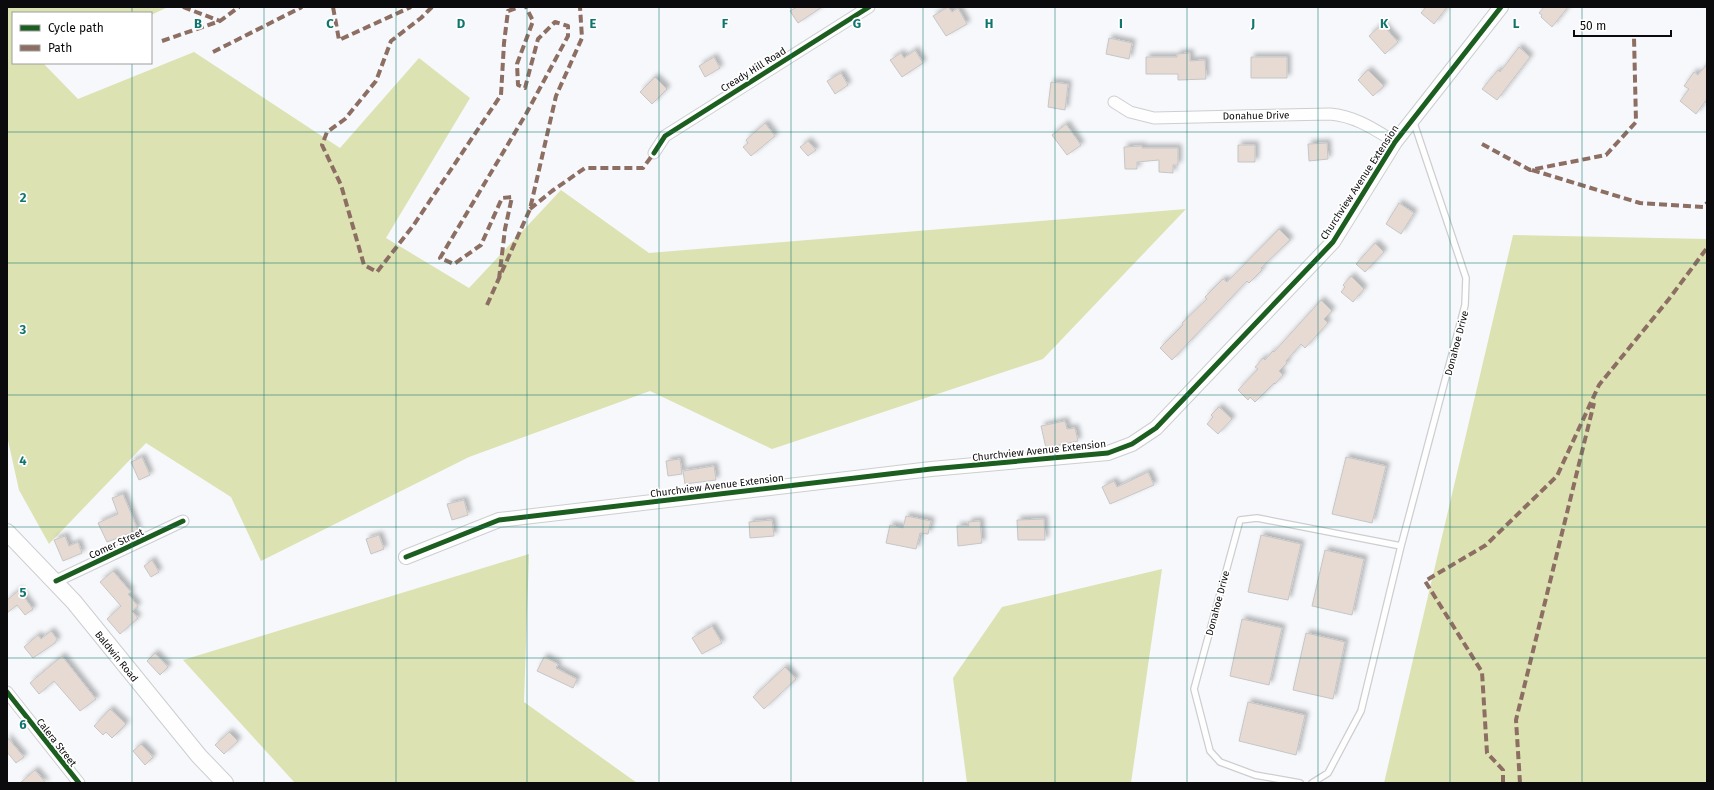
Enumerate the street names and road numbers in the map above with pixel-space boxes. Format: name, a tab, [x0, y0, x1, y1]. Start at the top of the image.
street label: Cready Hill Road	[719, 45, 788, 95]
street label: Donahue Drive	[1223, 109, 1290, 123]
street label: Churchview Avenue Extension	[1318, 123, 1401, 242]
street label: Donahoe Drive	[1443, 309, 1471, 377]
street label: Churchview Avenue Extension	[972, 438, 1107, 464]
street label: Churchview Avenue Extension	[650, 472, 785, 500]
street label: Comer Street	[87, 526, 146, 562]
street label: Donahoe Drive	[1204, 569, 1232, 637]
street label: Baldwin Road	[92, 629, 140, 684]
street label: Calera Street	[34, 716, 79, 769]

